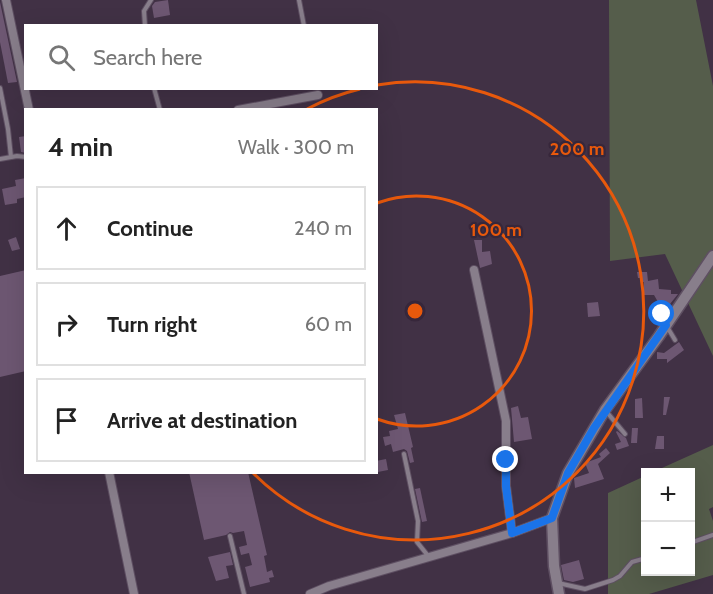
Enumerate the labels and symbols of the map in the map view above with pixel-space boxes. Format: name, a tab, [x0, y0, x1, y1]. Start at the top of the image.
text: 200 m	[550, 138, 604, 160]
text: 100 m	[470, 219, 522, 241]
route start	[648, 300, 674, 326]
centre of rings	[405, 301, 425, 321]
route end	[492, 446, 518, 472]

